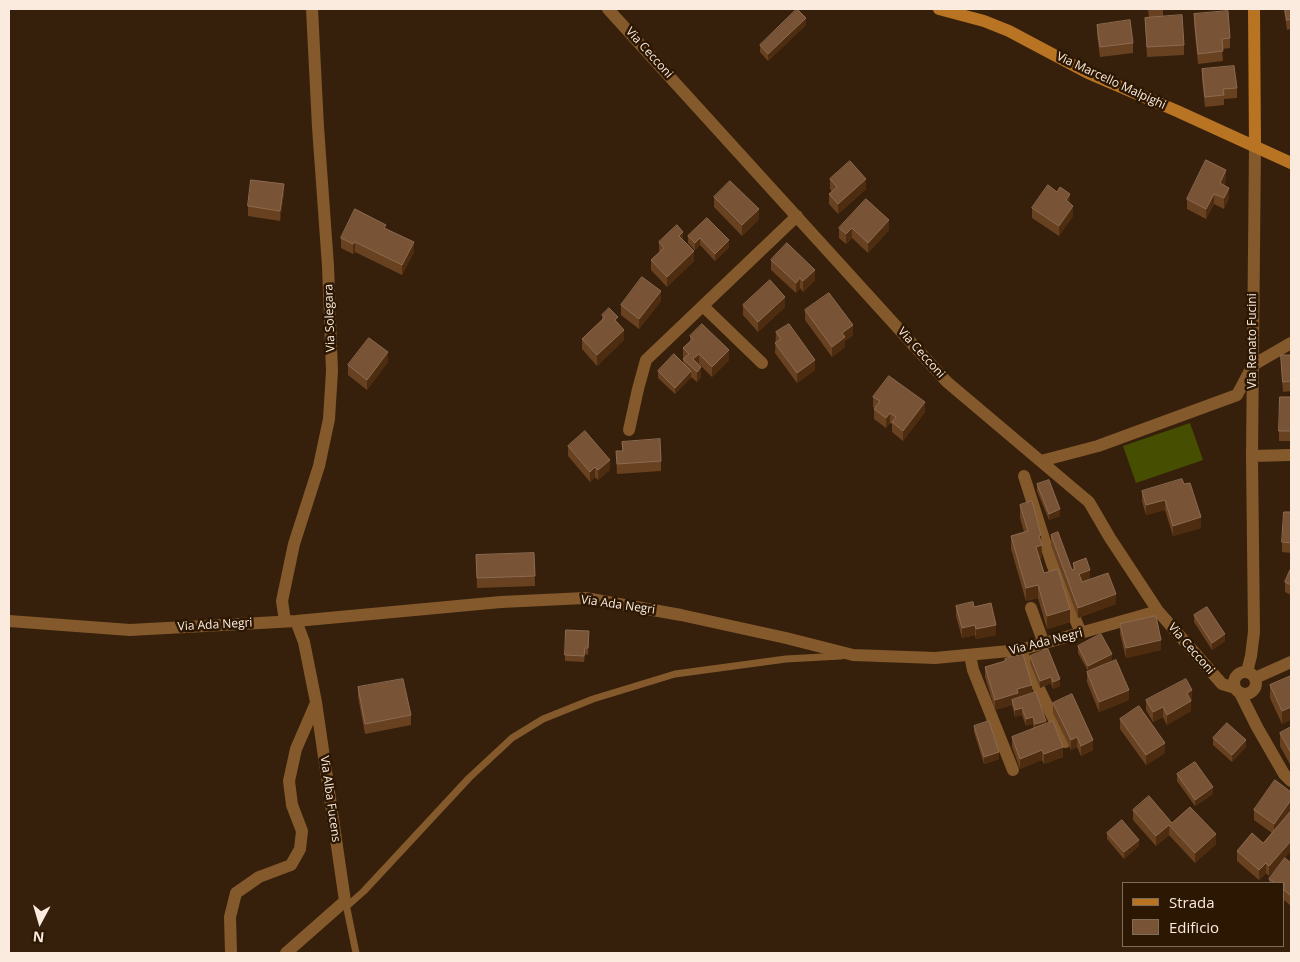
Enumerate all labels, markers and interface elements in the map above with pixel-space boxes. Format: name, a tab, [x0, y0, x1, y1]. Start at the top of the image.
street label: Via Cecconi	[622, 25, 676, 81]
street label: Via Marcello Malpighi	[1054, 49, 1168, 113]
street label: Via Solegara	[322, 284, 338, 352]
street label: Via Renato Fucini	[1246, 293, 1260, 389]
street label: Via Cecconi	[894, 325, 948, 381]
street label: Via Ada Negri	[580, 593, 656, 617]
street label: Via Ada Negri	[177, 616, 253, 634]
street label: Via Cecconi	[1165, 620, 1217, 678]
street label: Via Ada Negri	[1008, 626, 1084, 658]
street label: Via Alba Fucens	[317, 755, 343, 843]
legend	[1122, 882, 1285, 947]
text: Strada	[1169, 892, 1215, 912]
north arrow	[15, 897, 65, 947]
text: Edificio	[1169, 917, 1219, 937]
text: N	[32, 927, 45, 947]

